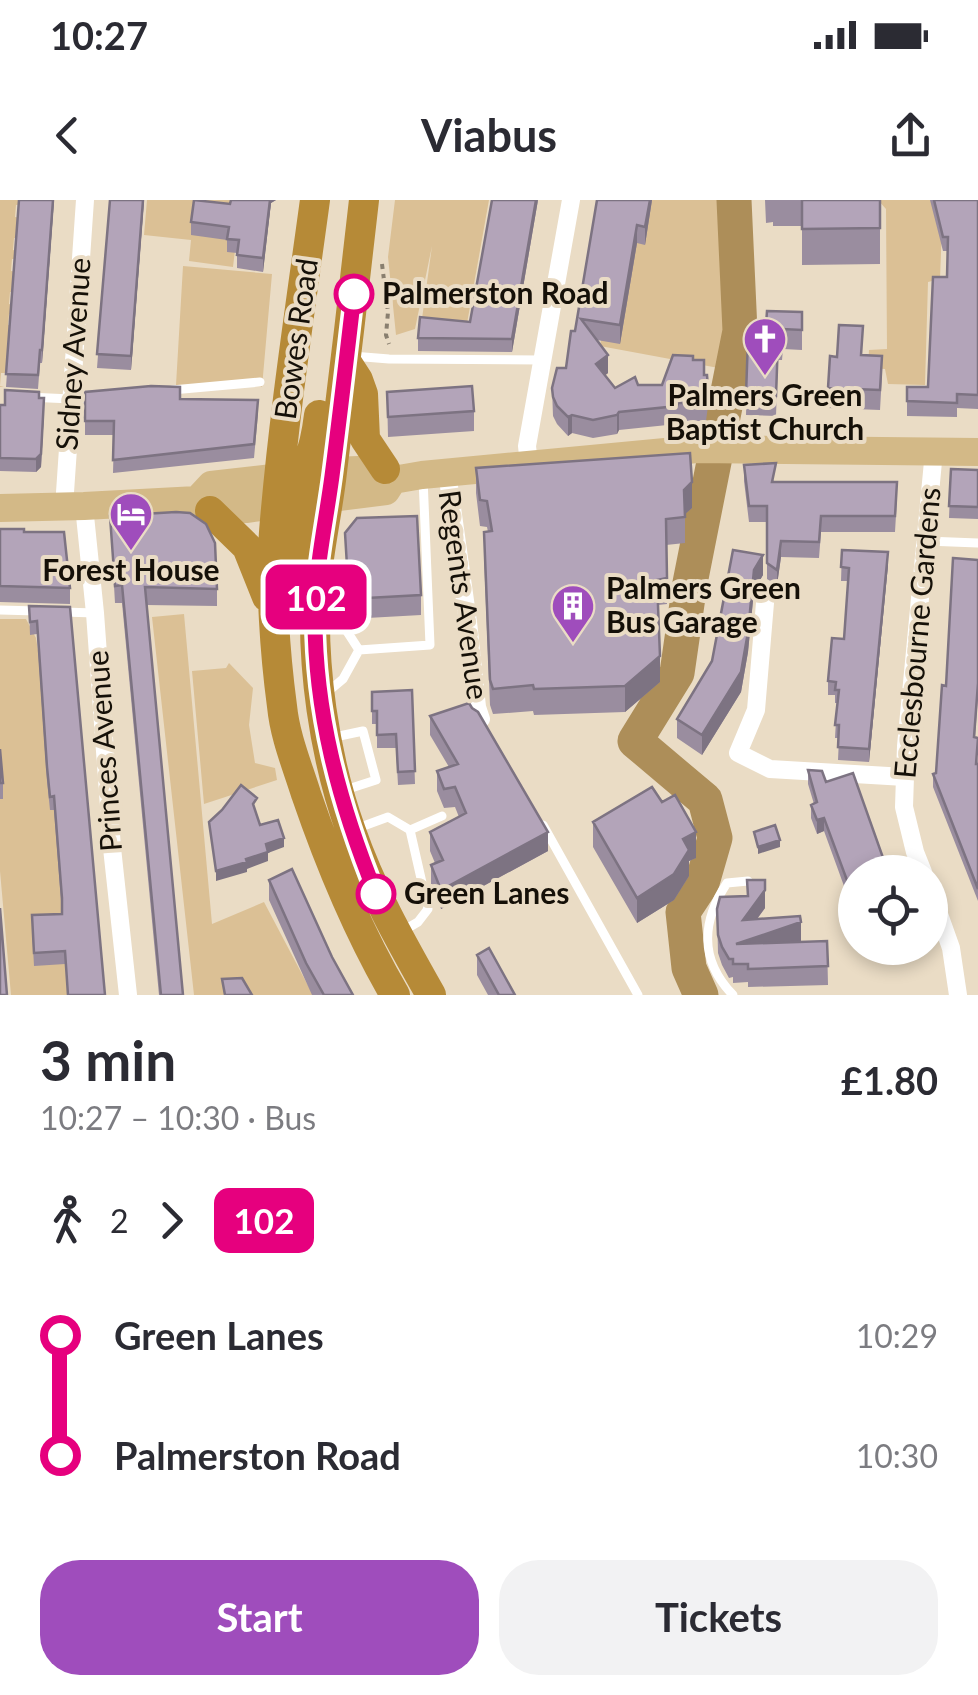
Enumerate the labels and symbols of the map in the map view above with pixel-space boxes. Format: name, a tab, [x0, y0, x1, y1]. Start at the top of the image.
street label: Sidney Avenue	[47, 256, 97, 451]
street label: Bowes Road	[266, 256, 324, 422]
place label: Palmerston Road	[382, 274, 609, 310]
marker: Palmerston Road	[335, 275, 373, 313]
church icon: Palmers Green Baptist Church	[742, 316, 788, 377]
place label: Palmers Green Baptist Church	[666, 376, 864, 446]
street label: Ecclesbourne Gardens	[885, 486, 947, 780]
street label: Regents Avenue	[432, 488, 497, 702]
hotel icon: Forest House	[108, 491, 154, 552]
place label: Forest House	[42, 551, 220, 587]
line badge: 102	[258, 564, 374, 630]
place label: Palmers Green Bus Garage	[606, 569, 801, 639]
building icon: Palmers Green Bus Garage	[550, 583, 596, 644]
street label: Princes Avenue	[78, 649, 128, 853]
place label: Green Lanes	[404, 874, 570, 910]
marker: Green Lanes	[357, 875, 395, 913]

